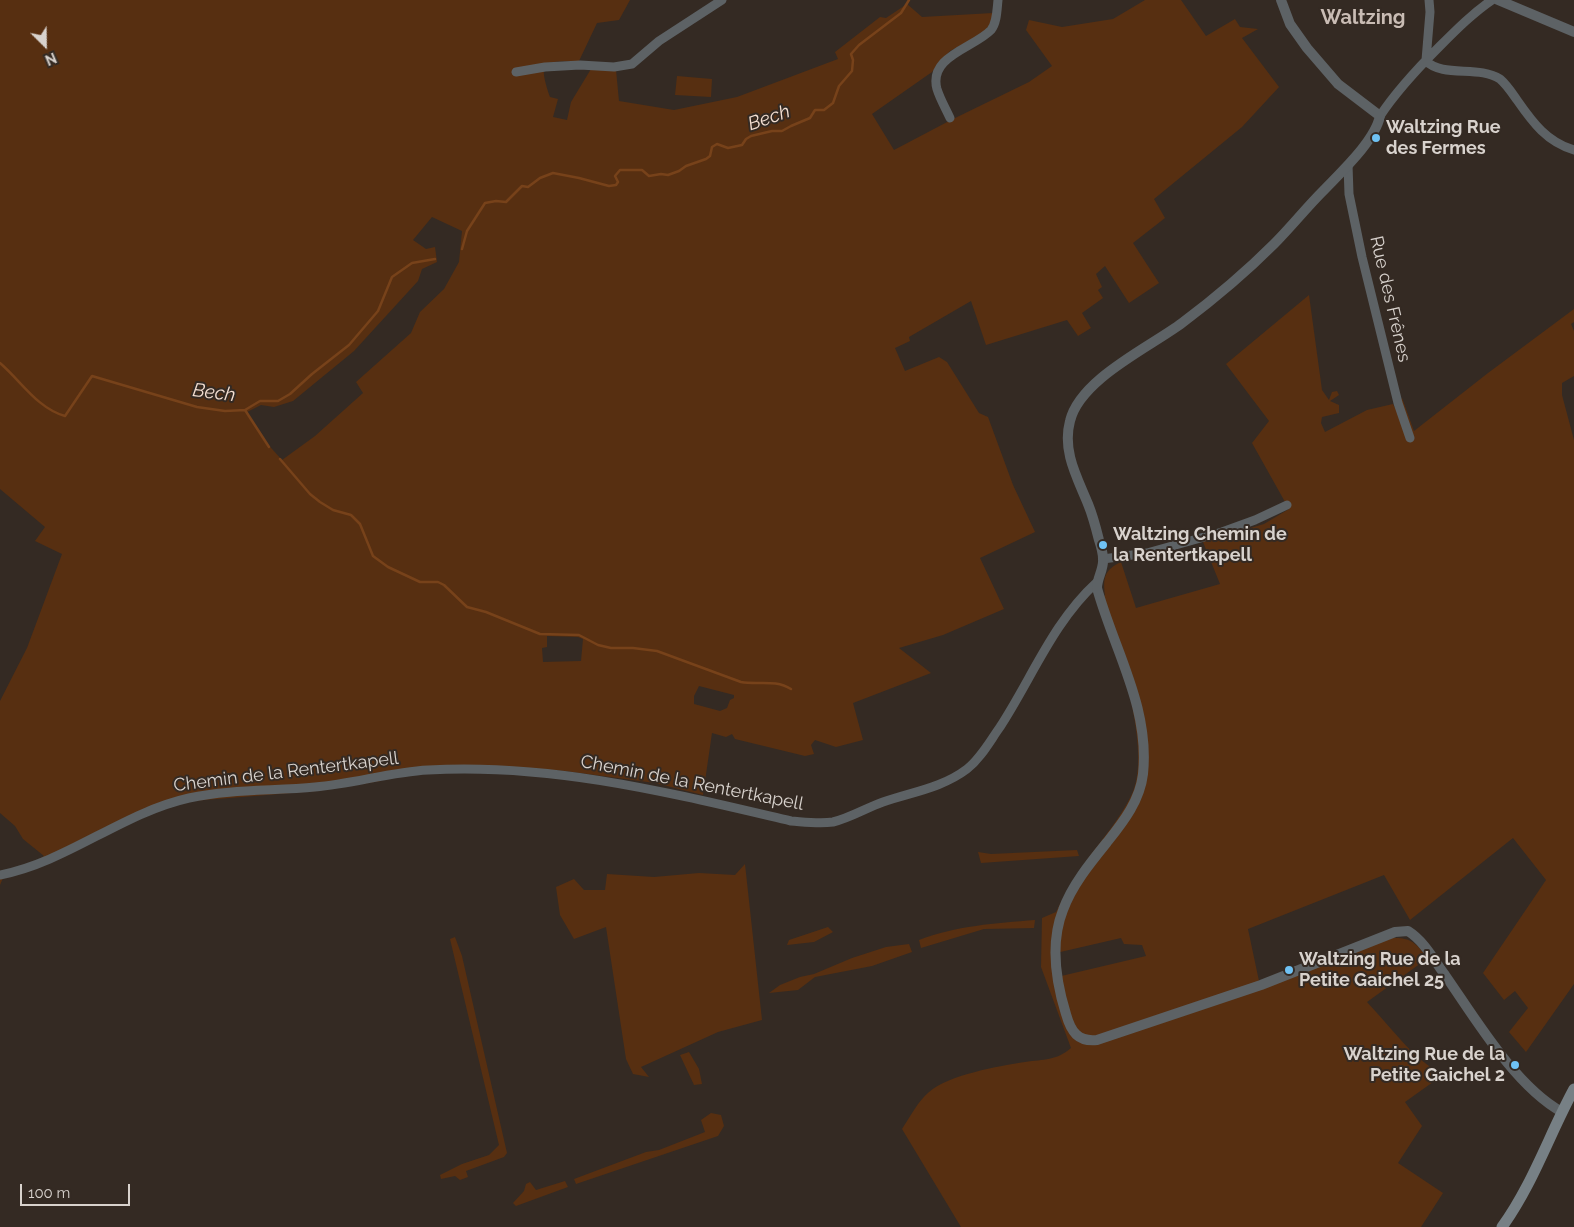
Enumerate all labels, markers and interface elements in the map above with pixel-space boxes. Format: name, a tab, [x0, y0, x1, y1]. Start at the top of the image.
district label: Waltzing	[1321, 6, 1405, 30]
north arrow	[20, 20, 70, 70]
text: N	[43, 49, 59, 68]
water label: Bech	[745, 100, 793, 136]
place label: Waltzing Rue des Fermes	[1386, 117, 1501, 160]
marker: Waltzing Rue des Fermes	[1370, 132, 1382, 144]
street label: Rue des Frênes	[1365, 234, 1415, 364]
water label: Bech	[191, 379, 237, 407]
place label: Waltzing Chemin de la Rentertkapell	[1113, 524, 1287, 566]
marker: Waltzing Chemin de la Rentertkapell	[1097, 539, 1109, 551]
street label: Chemin de la Rentertkapell	[172, 747, 400, 797]
street label: Chemin de la Rentertkapell	[579, 751, 805, 815]
place label: Waltzing Rue de la Petite Gaichel 25	[1299, 949, 1461, 992]
marker: Waltzing Rue de la Petite Gaichel 25	[1283, 964, 1295, 976]
place label: Waltzing Rue de la Petite Gaichel 2	[1343, 1044, 1505, 1086]
marker: Waltzing Rue de la Petite Gaichel 2	[1509, 1059, 1521, 1071]
scale bar	[22, 1174, 132, 1206]
text: 100 m	[28, 1184, 70, 1202]

